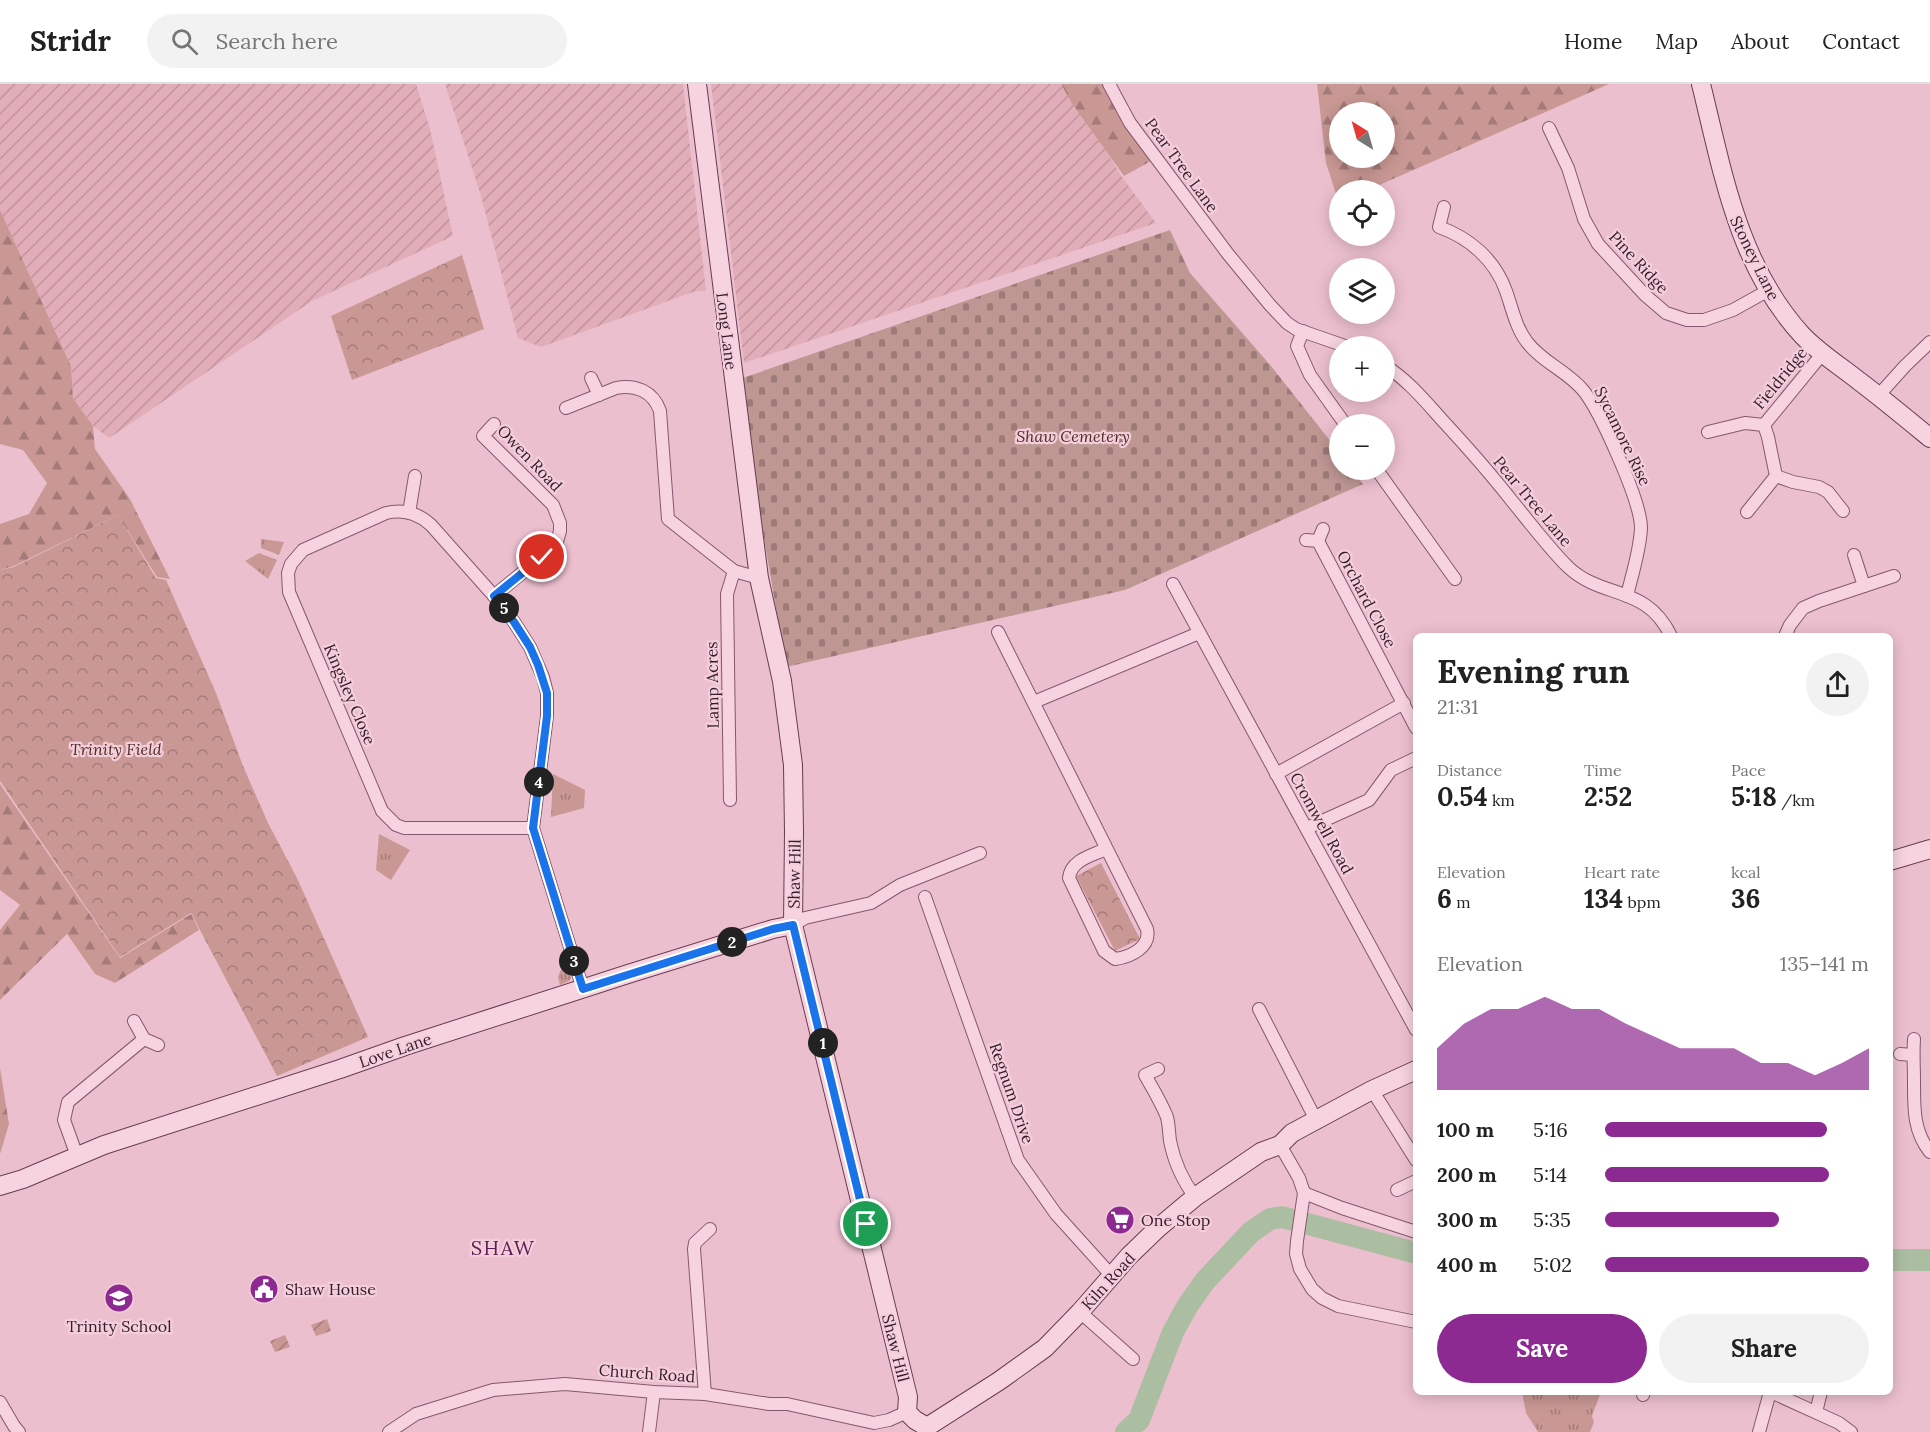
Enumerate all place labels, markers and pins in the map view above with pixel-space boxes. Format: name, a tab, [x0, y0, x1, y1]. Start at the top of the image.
pin	[516, 531, 567, 582]
pin: 5	[489, 593, 519, 623]
pin: 4	[524, 767, 554, 797]
pin: 2	[717, 927, 747, 957]
pin: 3	[559, 946, 589, 976]
pin: 1	[808, 1028, 838, 1058]
pin	[840, 1198, 891, 1249]
supermarket icon: One Stop	[1104, 1204, 1136, 1236]
place label: One Stop	[1141, 1210, 1210, 1230]
public building icon: Shaw House	[248, 1273, 280, 1305]
place label: Shaw House	[285, 1279, 376, 1299]
school or university icon: Trinity School	[103, 1282, 135, 1314]
place label: Trinity School	[66, 1316, 172, 1336]

